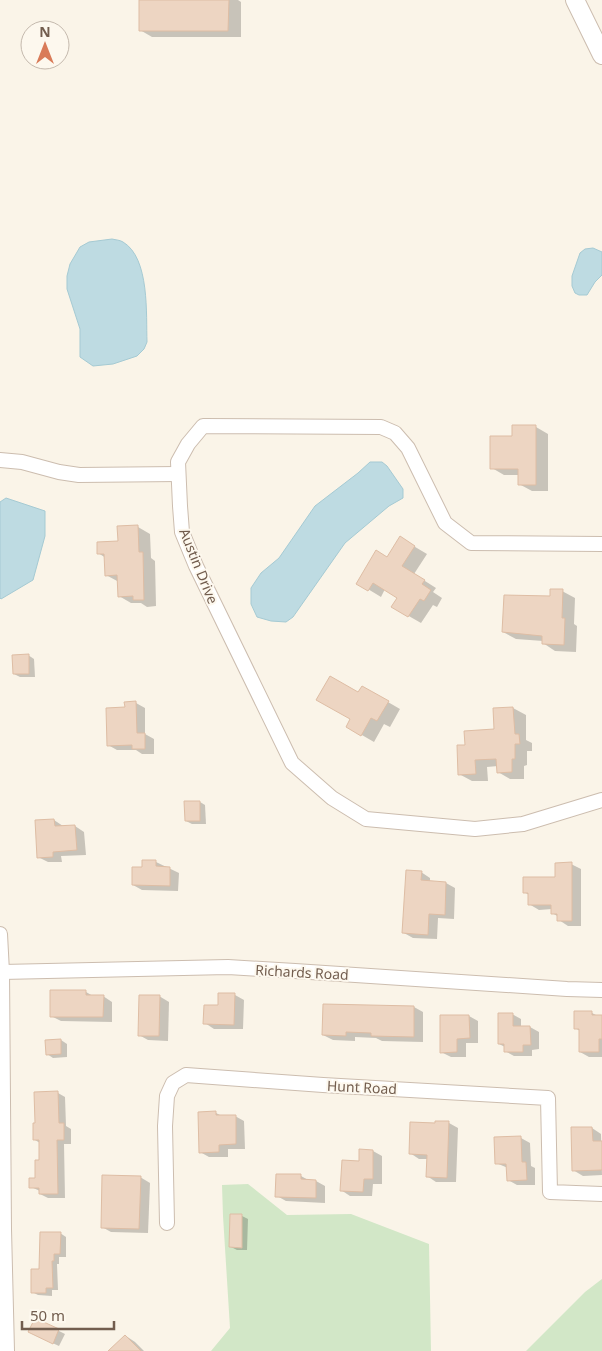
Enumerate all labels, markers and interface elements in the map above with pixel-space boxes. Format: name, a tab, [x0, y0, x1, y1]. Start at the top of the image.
north arrow	[20, 20, 70, 70]
text: N	[39, 22, 51, 41]
street label: Austin Drive	[175, 525, 223, 607]
street label: Richards Road	[255, 960, 349, 984]
street label: Hunt Road	[327, 1076, 397, 1098]
scale bar	[22, 1298, 115, 1330]
text: 50 m	[30, 1305, 65, 1325]

